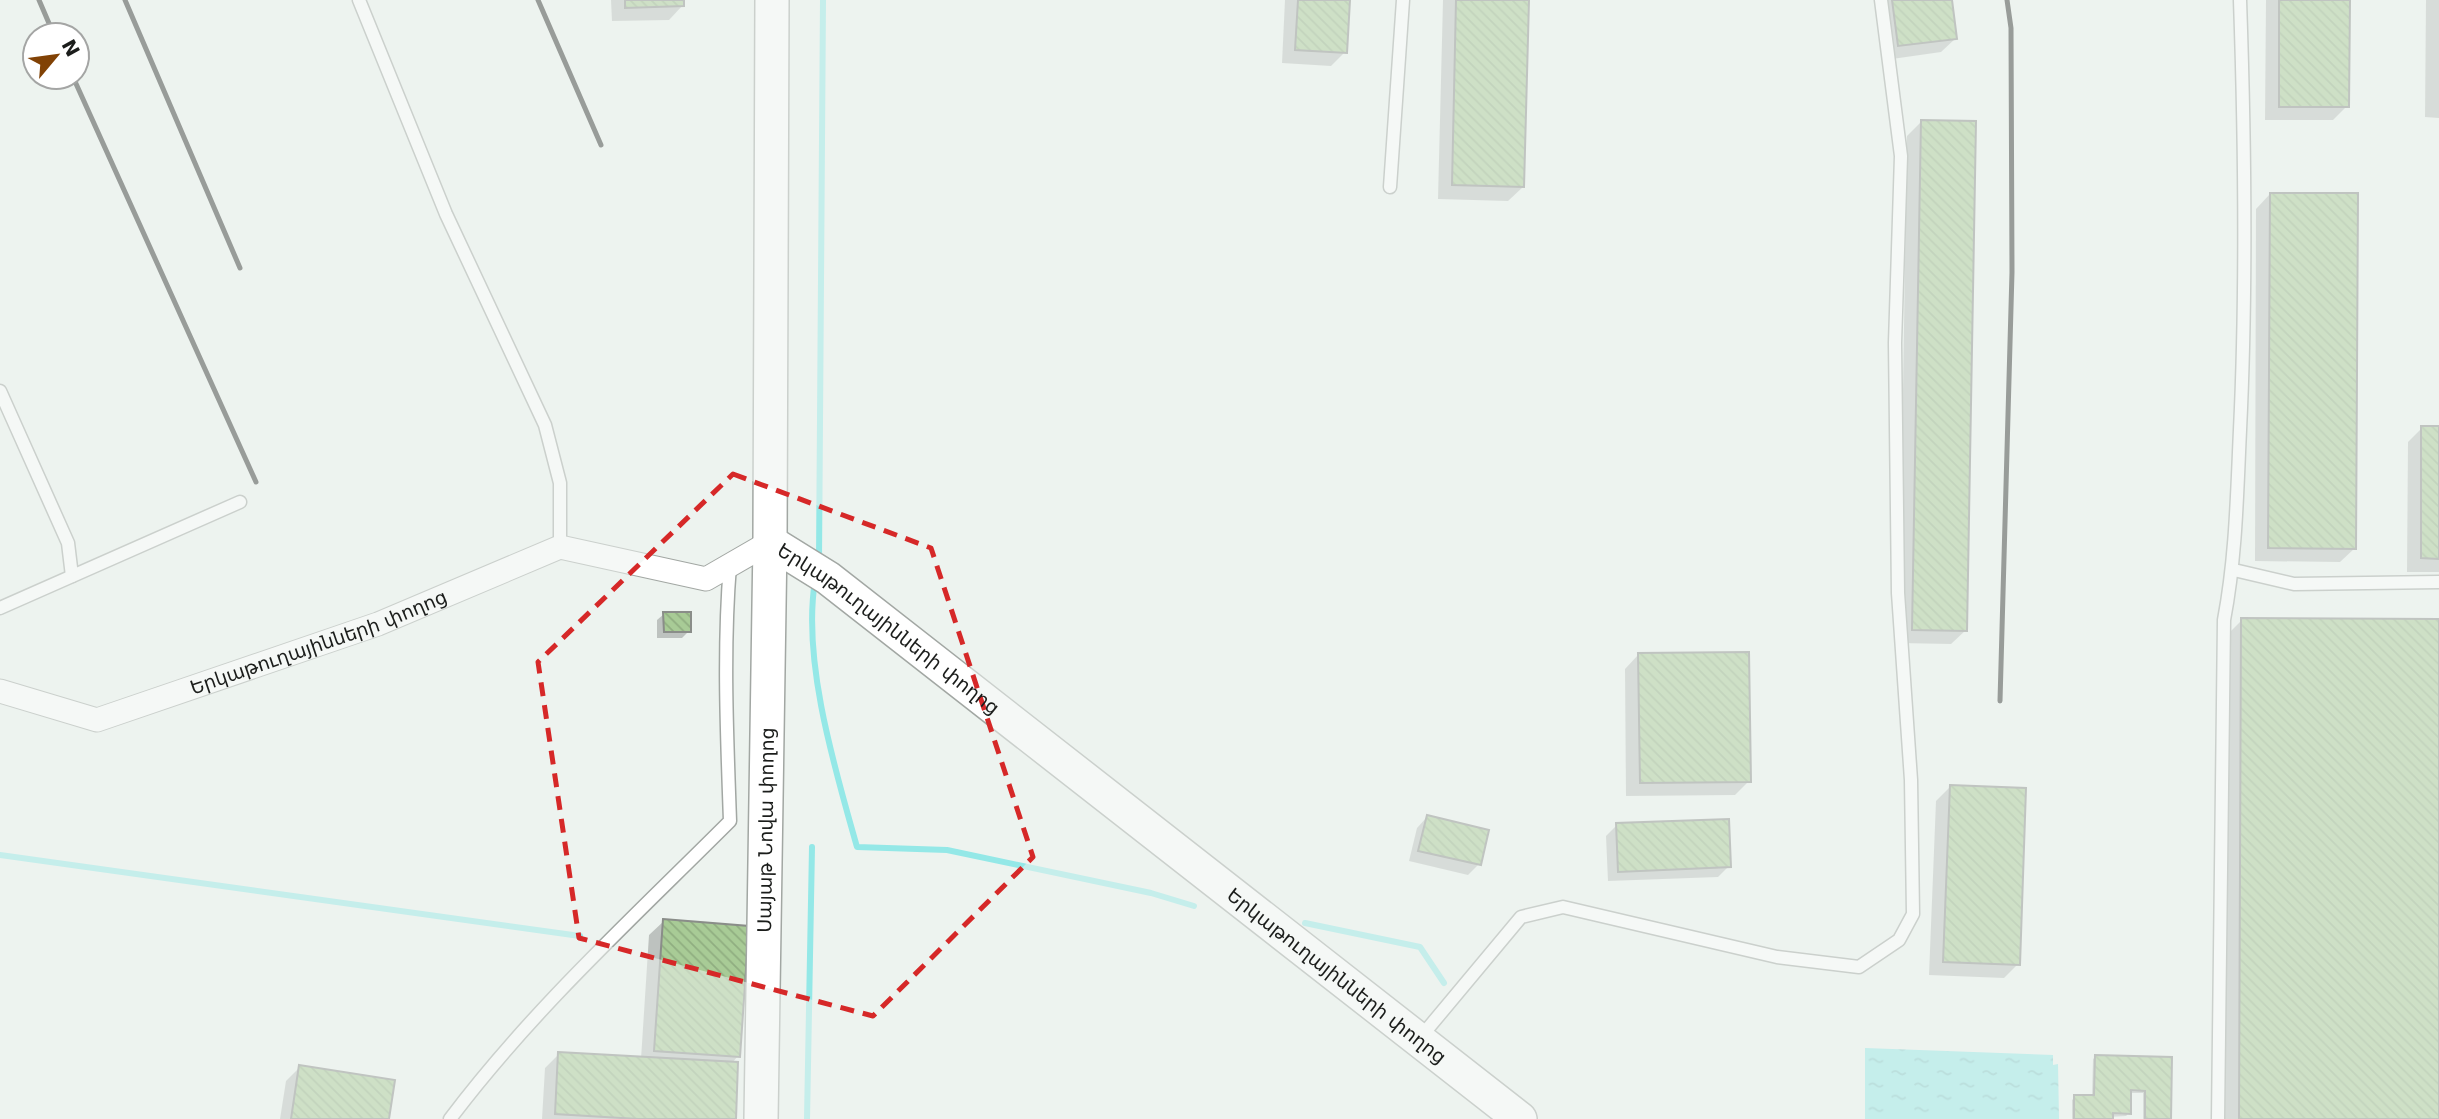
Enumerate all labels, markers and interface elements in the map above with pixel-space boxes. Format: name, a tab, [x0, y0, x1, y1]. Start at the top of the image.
north arrow	[21, 21, 91, 91]
text: N	[57, 35, 84, 60]
street label: Երկաթուղայինների փողոց	[774, 539, 1004, 719]
street label: Երկաթուղայինների փողոց	[187, 585, 450, 698]
street label: Սայաթ Նովա փողոց	[753, 727, 778, 933]
street label: Երկաթուղայինների փողոց	[1223, 883, 1451, 1068]

